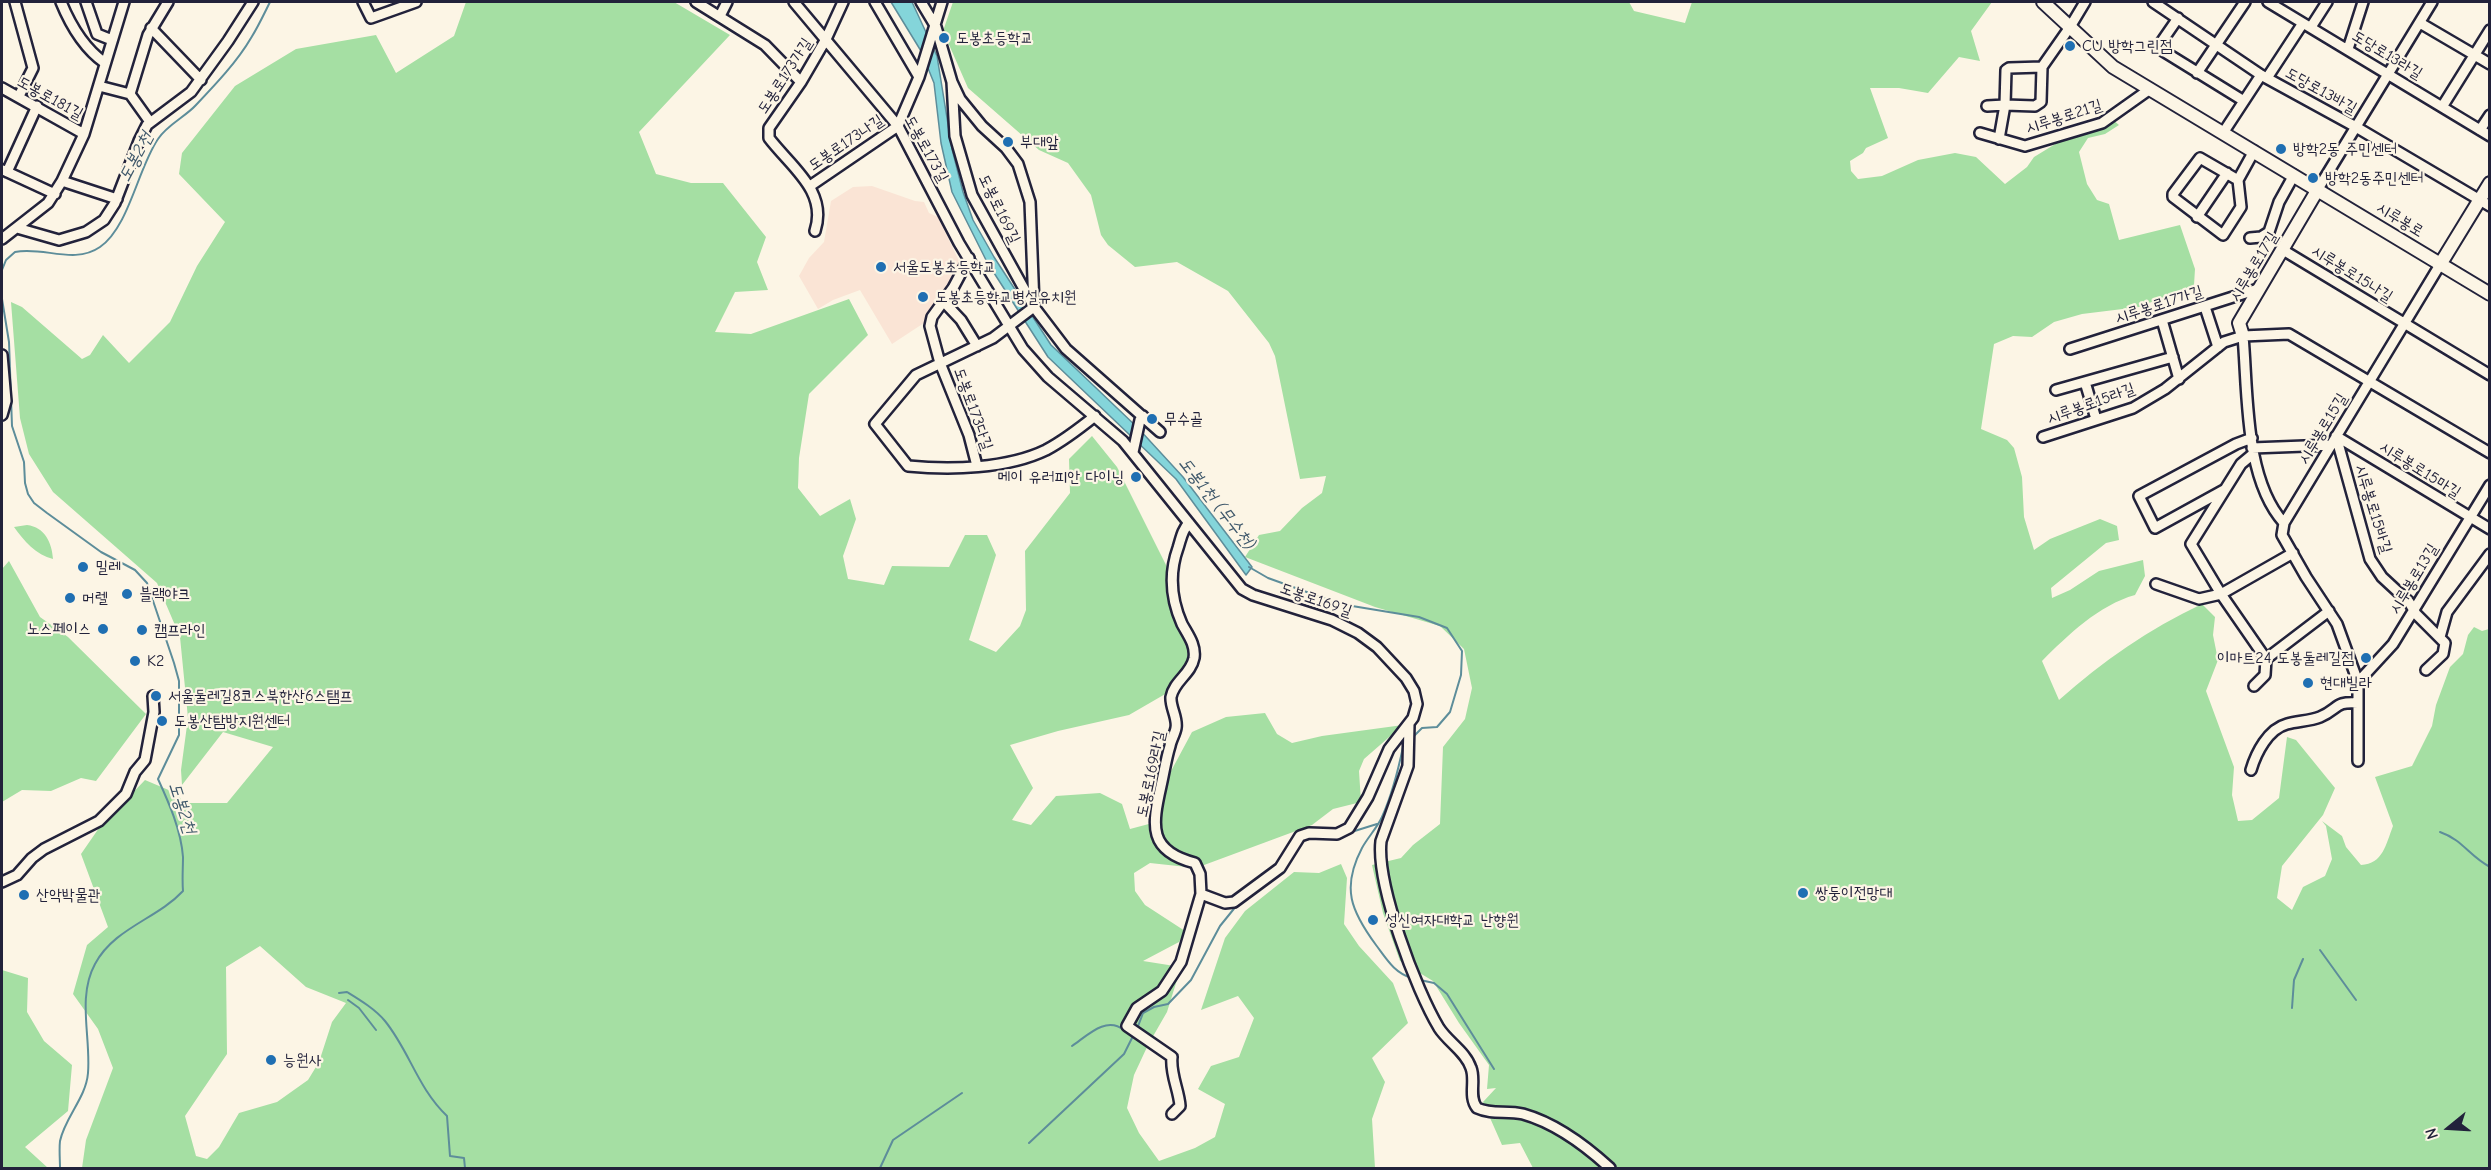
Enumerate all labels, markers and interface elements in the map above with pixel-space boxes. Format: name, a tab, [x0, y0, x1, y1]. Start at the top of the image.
street label: 도당로13라길	[2348, 26, 2426, 84]
place label: 도봉초등학교	[956, 28, 1033, 48]
marker: 도봉초등학교	[937, 31, 951, 45]
street label: 도봉로173가길	[753, 35, 817, 117]
place label: CU 방학그린점	[2082, 36, 2173, 56]
marker: CU 방학그린점	[2063, 39, 2077, 53]
street label: 도당로13바길	[2282, 64, 2360, 118]
street label: 도봉로181길	[14, 72, 86, 124]
street label: 시루봉로21길	[2023, 96, 2105, 138]
street label: 도봉로173나길	[805, 111, 887, 175]
street label: 도봉로173길	[900, 112, 952, 186]
water label: 도봉2천	[114, 129, 158, 185]
place label: 부대앞	[1020, 132, 1059, 152]
marker: 부대앞	[1001, 135, 1015, 149]
place label: 방학2동 주민센터	[2293, 139, 2397, 159]
marker: 방학2동 주민센터	[2274, 142, 2288, 156]
place label: 방학2동주민센터	[2325, 168, 2423, 188]
street label: 도봉로169길	[974, 171, 1024, 247]
marker: 방학2동주민센터	[2306, 171, 2320, 185]
street label: 시루봉로	[2373, 199, 2427, 241]
street label: 시루봉로17길	[2226, 229, 2282, 305]
street label: 시루봉로15나길	[2308, 241, 2396, 307]
place label: 서울도봉초등학교	[893, 257, 996, 277]
marker: 서울도봉초등학교	[874, 260, 888, 274]
street label: 시루봉로17가길	[2113, 282, 2205, 328]
place label: 도봉초등학교병설유치원	[935, 287, 1077, 307]
marker: 도봉초등학교병설유치원	[916, 290, 930, 304]
street label: 도봉로173다길	[949, 365, 997, 453]
street label: 시루봉로15라길	[2044, 379, 2138, 429]
street label: 시루봉로15길	[2294, 390, 2352, 468]
place label: 무수골	[1164, 409, 1203, 429]
marker: 무수골	[1145, 412, 1159, 426]
street label: 시루봉로15마길	[2376, 437, 2464, 503]
water label: 도봉1천 (무수천)	[1174, 453, 1260, 555]
street label: 시루봉로15바길	[2350, 462, 2396, 556]
place label: 메이 유러피안 다이닝	[997, 467, 1124, 487]
marker: 메이 유러피안 다이닝	[1129, 470, 1143, 484]
street label: 시루봉로13길	[2385, 540, 2443, 618]
place label: 밀레	[95, 557, 121, 577]
marker: 밀레	[76, 560, 90, 574]
street label: 도봉로169길	[1277, 579, 1355, 621]
place label: 블랙야크	[139, 584, 190, 604]
marker: 블랙야크	[120, 587, 134, 601]
place label: 머렐	[82, 588, 108, 608]
marker: 머렐	[63, 591, 77, 605]
place label: 노스페이스	[27, 619, 91, 639]
place label: 캠프라인	[154, 620, 206, 640]
marker: 노스페이스	[96, 622, 110, 636]
marker: 캠프라인	[135, 623, 149, 637]
place label: 이마트24 도봉둘레길점	[2217, 648, 2354, 668]
place label: K2	[147, 651, 164, 671]
marker: 이마트24 도봉둘레길점	[2359, 651, 2373, 665]
marker: K2	[128, 654, 142, 668]
place label: 현대빌라	[2320, 673, 2372, 693]
marker: 현대빌라	[2301, 676, 2315, 690]
place label: 서울둘레길8코스북한산6스탬프	[168, 686, 352, 706]
marker: 서울둘레길8코스북한산6스탬프	[149, 689, 163, 703]
place label: 도봉산탐방지원센터	[174, 711, 290, 731]
marker: 도봉산탐방지원센터	[155, 714, 169, 728]
street label: 도봉로169라길	[1132, 729, 1170, 819]
water label: 도봉2천	[164, 779, 200, 837]
place label: 쌍둥이전망대	[1815, 883, 1892, 903]
place label: 산악박물관	[36, 885, 100, 905]
marker: 쌍둥이전망대	[1796, 886, 1810, 900]
marker: 산악박물관	[17, 888, 31, 902]
place label: 성신여자대학교 난향원	[1385, 910, 1519, 930]
marker: 성신여자대학교 난향원	[1366, 913, 1380, 927]
place label: 능원사	[283, 1050, 322, 1070]
marker: 능원사	[264, 1053, 278, 1067]
north arrow	[2419, 1098, 2479, 1158]
text: N	[2422, 1126, 2442, 1141]

